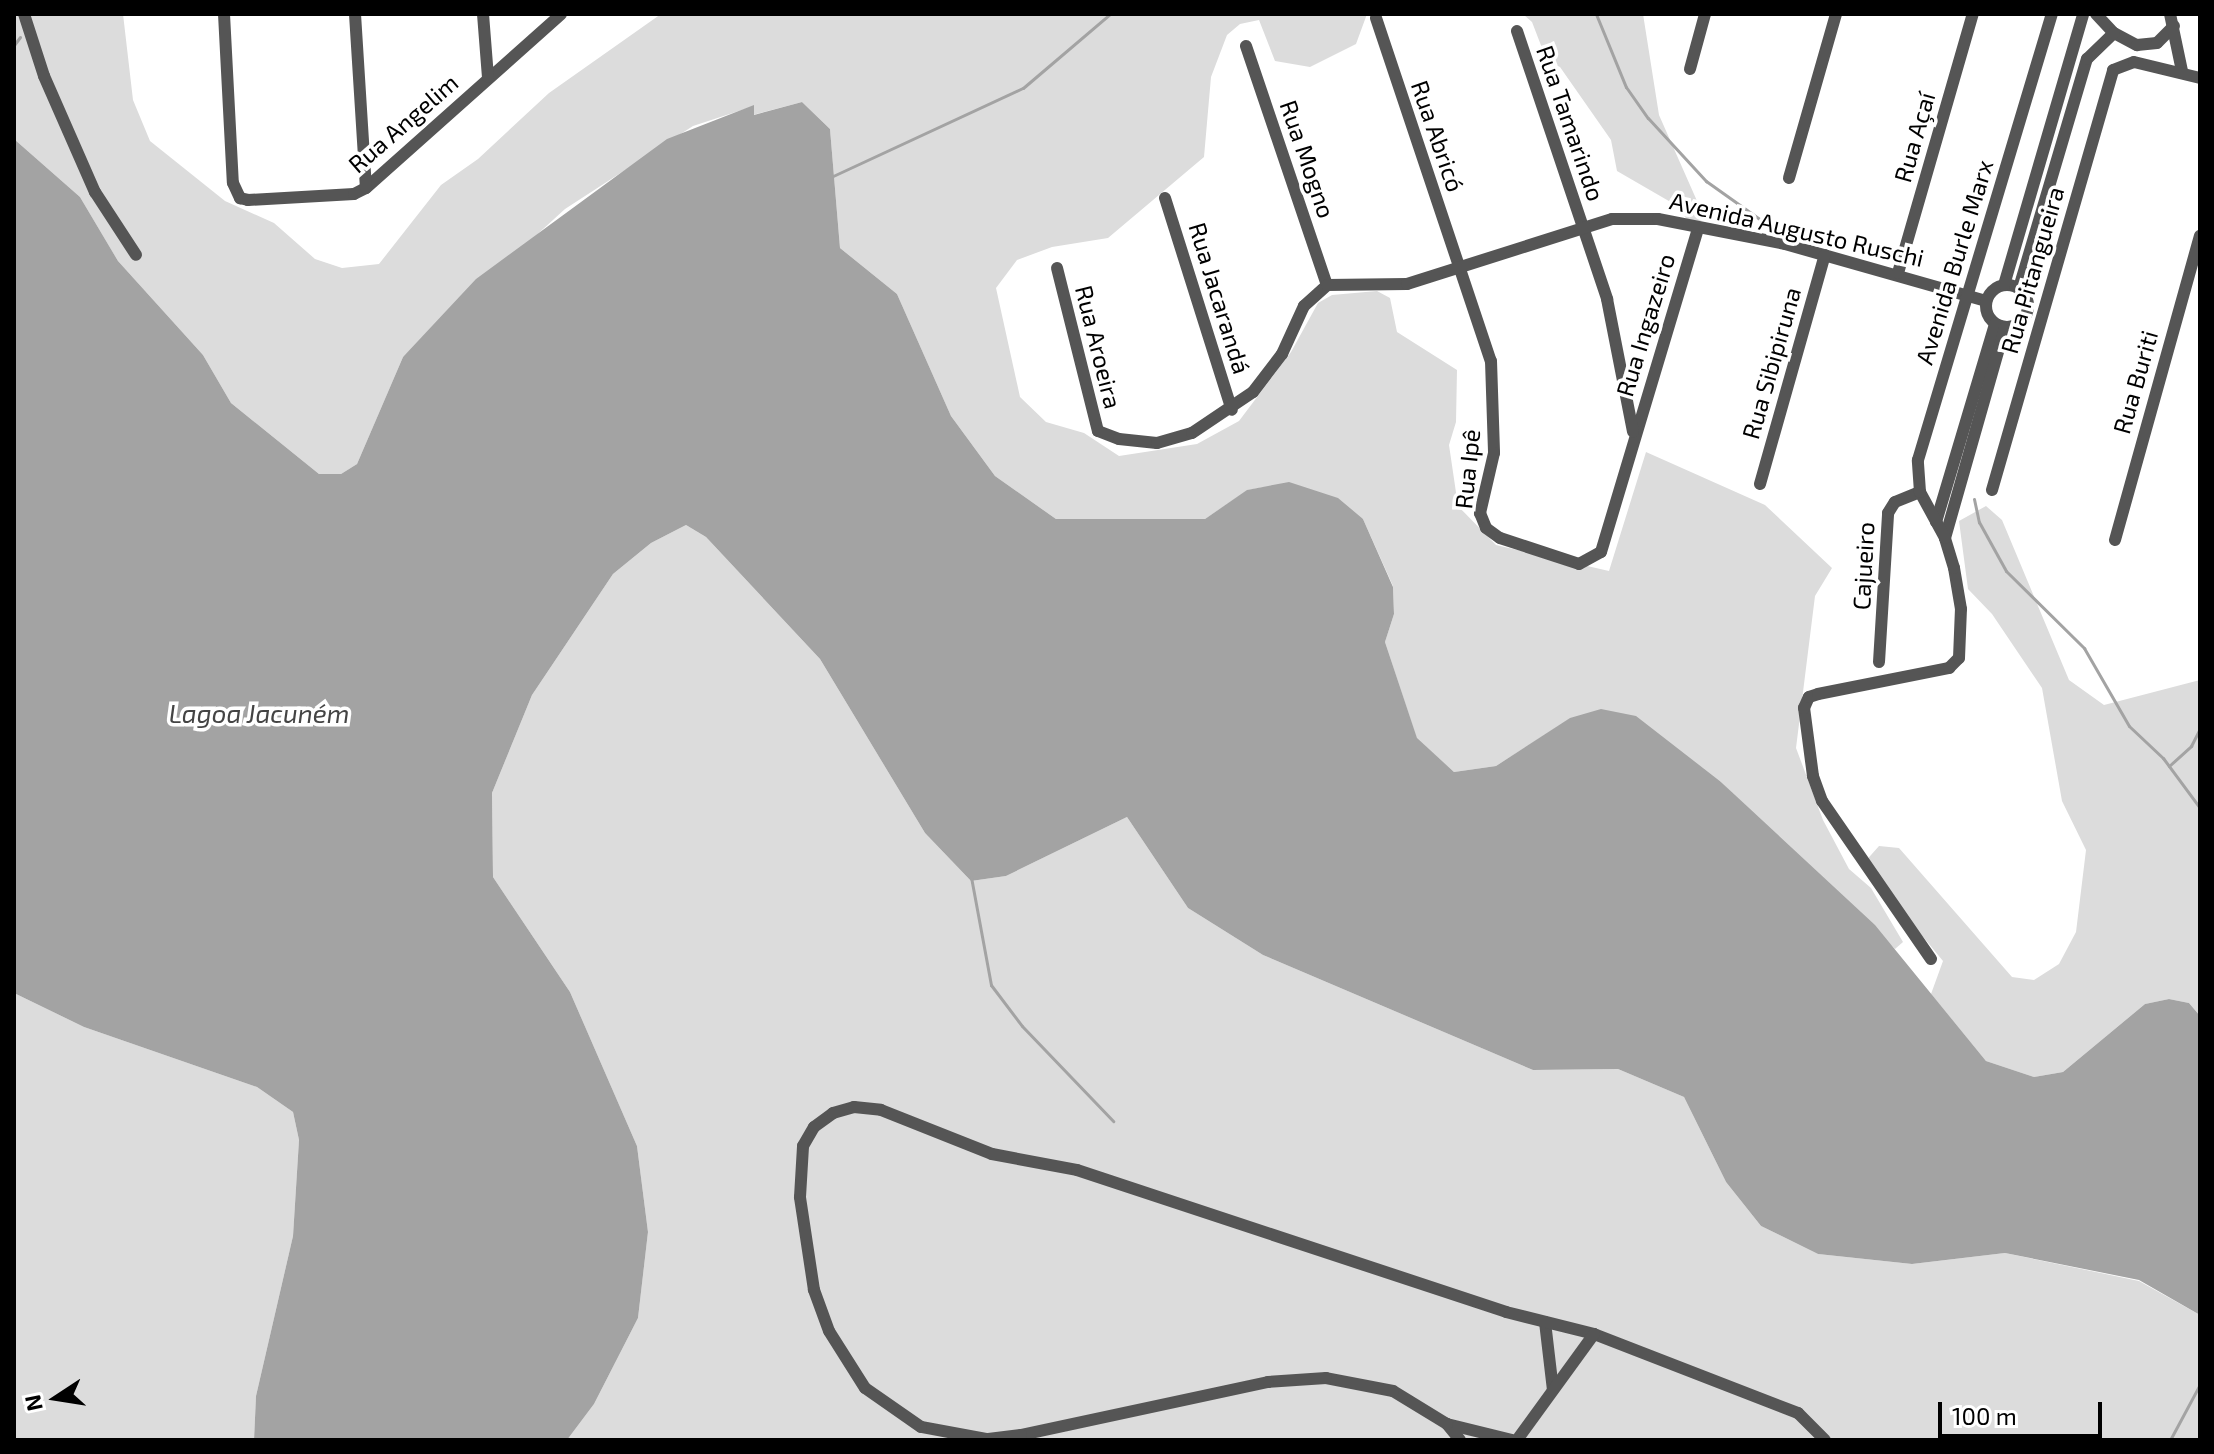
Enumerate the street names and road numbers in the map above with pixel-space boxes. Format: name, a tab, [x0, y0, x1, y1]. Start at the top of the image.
street label: Rua Tamarindo	[1531, 41, 1611, 205]
street label: Rua Angelim	[342, 67, 464, 179]
street label: Rua Abricó	[1405, 76, 1471, 196]
street label: Rua Açaí	[1887, 88, 1941, 186]
street label: Rua Mogno	[1274, 96, 1342, 222]
street label: Avenida Burle Marx	[1909, 156, 1999, 368]
street label: Rua Pitangueira	[1994, 183, 2070, 357]
street label: Avenida Augusto Ruschi	[1667, 186, 1927, 272]
street label: Rua Jacarandá	[1183, 219, 1257, 377]
street label: Rua Ingazeiro	[1610, 250, 1680, 400]
street label: Rua Aroeira	[1070, 282, 1128, 412]
street label: Rua Sibipiruna	[1736, 284, 1806, 442]
street label: Rua Buriti	[2107, 327, 2163, 437]
street label: Rua Ipê	[1448, 428, 1486, 510]
street label: Cajueiro	[1846, 521, 1880, 611]

